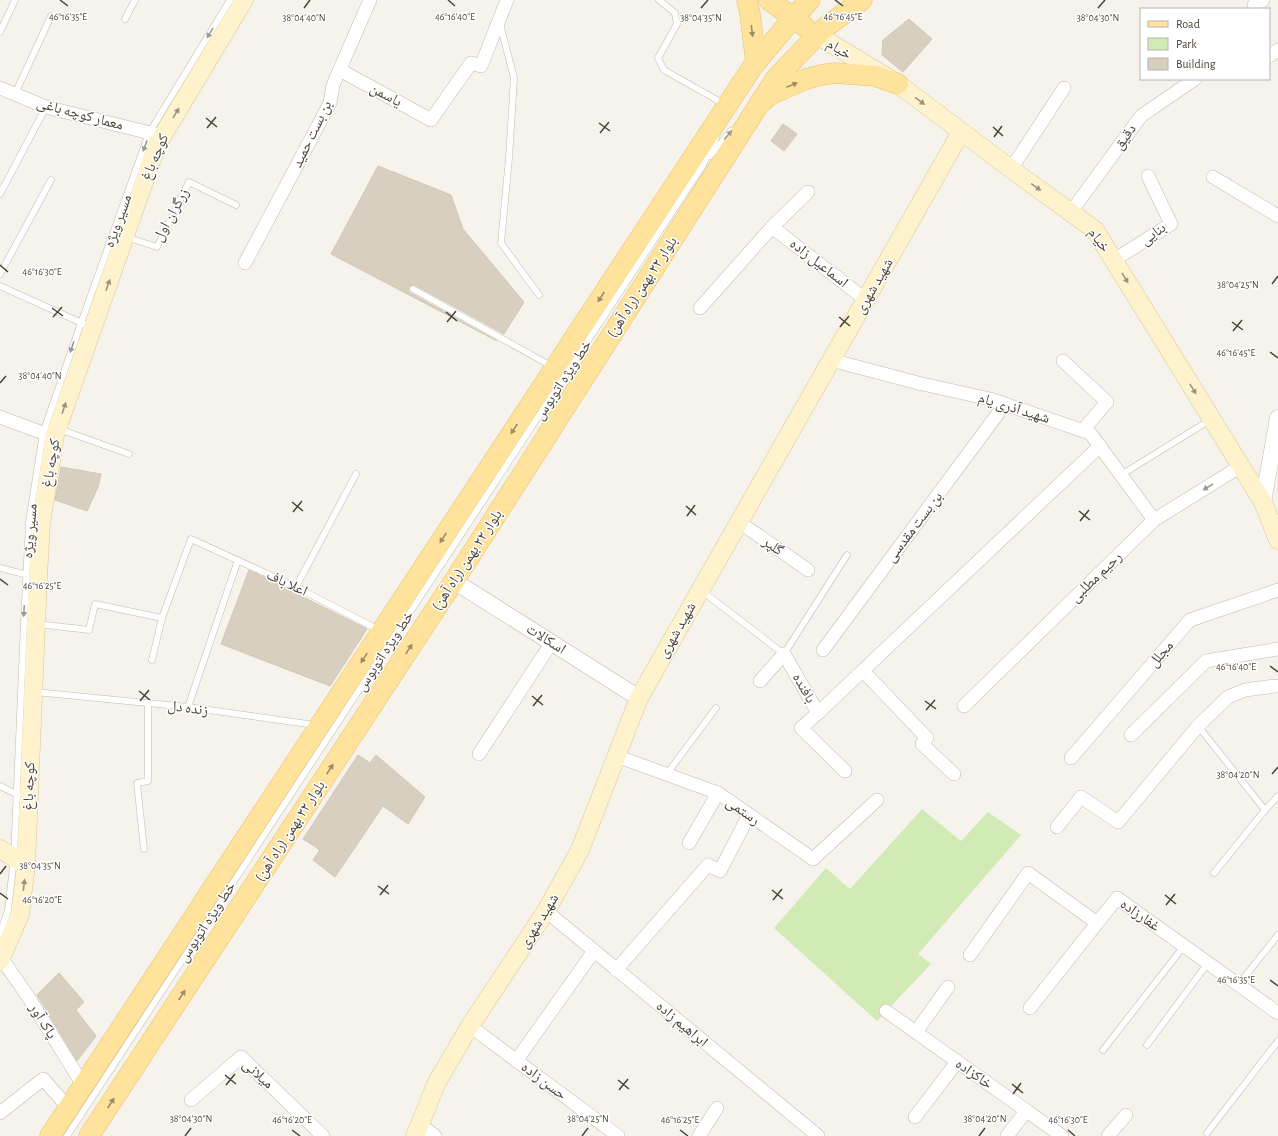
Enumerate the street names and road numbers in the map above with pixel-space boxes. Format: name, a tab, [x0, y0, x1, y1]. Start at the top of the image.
street label: خیام	[823, 36, 854, 64]
street label: یاسمن	[367, 80, 405, 111]
street label: معمار کوچه باغی	[34, 95, 125, 135]
street label: بن بست حمید	[289, 98, 336, 171]
street label: دقیق	[1111, 121, 1141, 154]
street label: کوچه باغ	[139, 132, 173, 183]
street label: زرگران اول	[150, 186, 194, 245]
street label: مسیر ویژه	[102, 192, 135, 250]
street label: بنایی	[1137, 220, 1170, 250]
street label: خیام	[1084, 225, 1113, 256]
street label: بلوار ۲۲ بهمن (راه آهن)	[603, 234, 682, 341]
street label: اسماعیل زاده	[786, 236, 851, 292]
street label: شهید شهری	[852, 256, 898, 317]
street label: خط ویژه اتوبوس	[532, 337, 596, 424]
street label: شهید آذری یام	[976, 389, 1052, 428]
street label: کوچه باغ	[39, 438, 65, 489]
street label: بن بست مقدسی	[883, 489, 947, 566]
street label: مسیر ویژه	[20, 503, 41, 559]
street label: بلوار ۲۲ بهمن (راه آهن)	[428, 507, 507, 614]
street label: گلپر	[758, 533, 786, 559]
street label: رحیم مطلبی	[1067, 549, 1126, 607]
street label: اعلا باف	[264, 567, 310, 599]
street label: شهید شهری	[655, 600, 701, 661]
street label: خط ویژه اتوبوس	[354, 608, 418, 695]
street label: اسکالات	[524, 621, 568, 657]
street label: مجلل	[1146, 638, 1178, 671]
street label: بافنده	[789, 670, 818, 706]
street label: زنده دل	[167, 698, 209, 720]
street label: کوچه باغ	[21, 761, 39, 811]
street label: بلوار ۲۲ بهمن (راه آهن)	[251, 778, 330, 885]
street label: رستمی	[722, 794, 763, 830]
street label: خط ویژه اتوبوس	[176, 879, 240, 966]
street label: شهید شهری	[516, 891, 563, 952]
street label: غفارزاده	[1117, 896, 1163, 935]
street label: ابراهیم زاده	[652, 998, 711, 1051]
street label: پاک آور	[25, 999, 60, 1042]
street label: میلانی	[238, 1056, 276, 1093]
street label: خاکزاده	[952, 1056, 996, 1093]
street label: حسن زاده	[517, 1059, 570, 1105]

